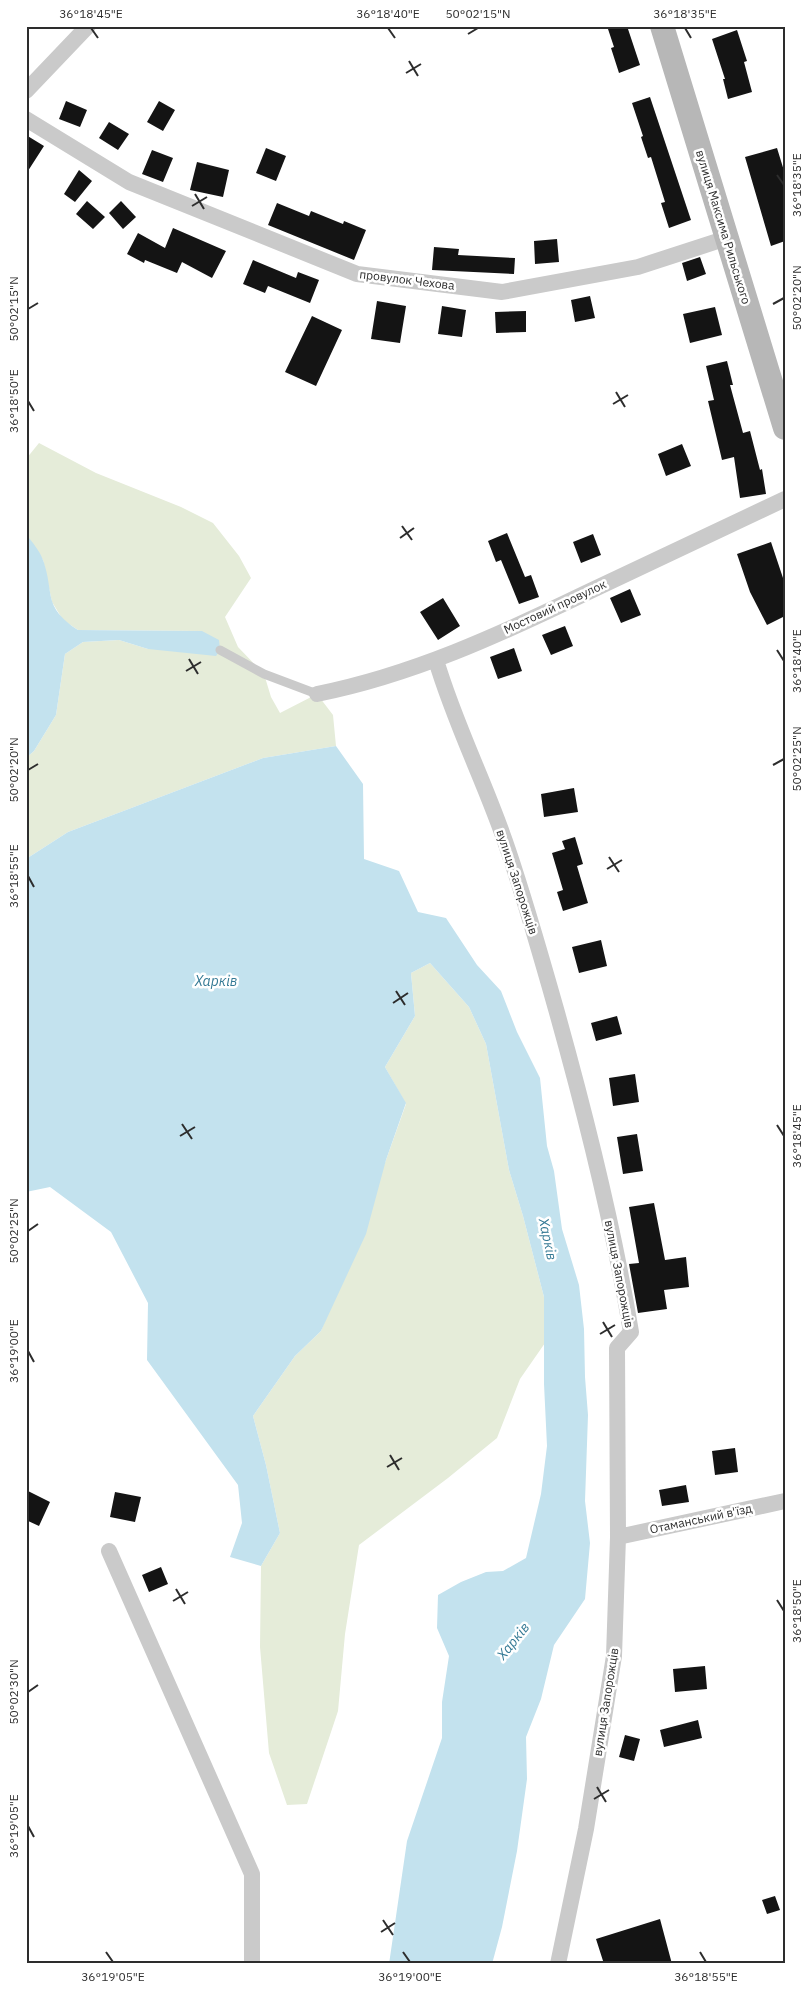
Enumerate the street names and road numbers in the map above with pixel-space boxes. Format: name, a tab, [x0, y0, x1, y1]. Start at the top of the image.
street label: вулиця Максима Рильського	[693, 148, 754, 306]
street label: провулок Чехова	[359, 266, 456, 293]
street label: Мостовий провулок	[501, 576, 609, 637]
street label: вулиця Запорожців	[493, 827, 542, 936]
street label: вулиця Запорожців	[602, 1219, 637, 1329]
street label: Отаманський в'їзд	[648, 1500, 753, 1537]
street label: вулиця Запорожців	[590, 1647, 621, 1757]

